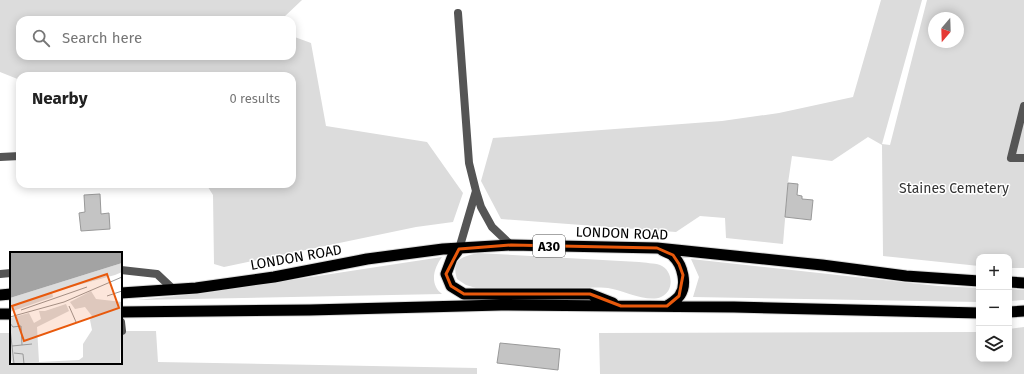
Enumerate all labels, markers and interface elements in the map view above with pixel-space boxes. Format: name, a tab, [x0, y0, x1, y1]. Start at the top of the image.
north arrow	[928, 12, 964, 48]
search box	[16, 16, 296, 60]
icon: search	[30, 27, 52, 49]
text: Search here	[62, 29, 142, 47]
text: Nearby	[32, 88, 87, 109]
text: 0 results	[229, 91, 280, 106]
park label: Staines Cemetery	[899, 180, 1009, 197]
street label: LONDON ROAD	[575, 223, 669, 244]
road number: A30	[533, 235, 565, 257]
street label: LONDON ROAD	[249, 241, 343, 274]
inset map	[10, 252, 122, 364]
map controls	[976, 254, 1012, 362]
button: +	[976, 254, 1012, 290]
button: −	[976, 290, 1012, 326]
button: layers	[976, 326, 1012, 362]

